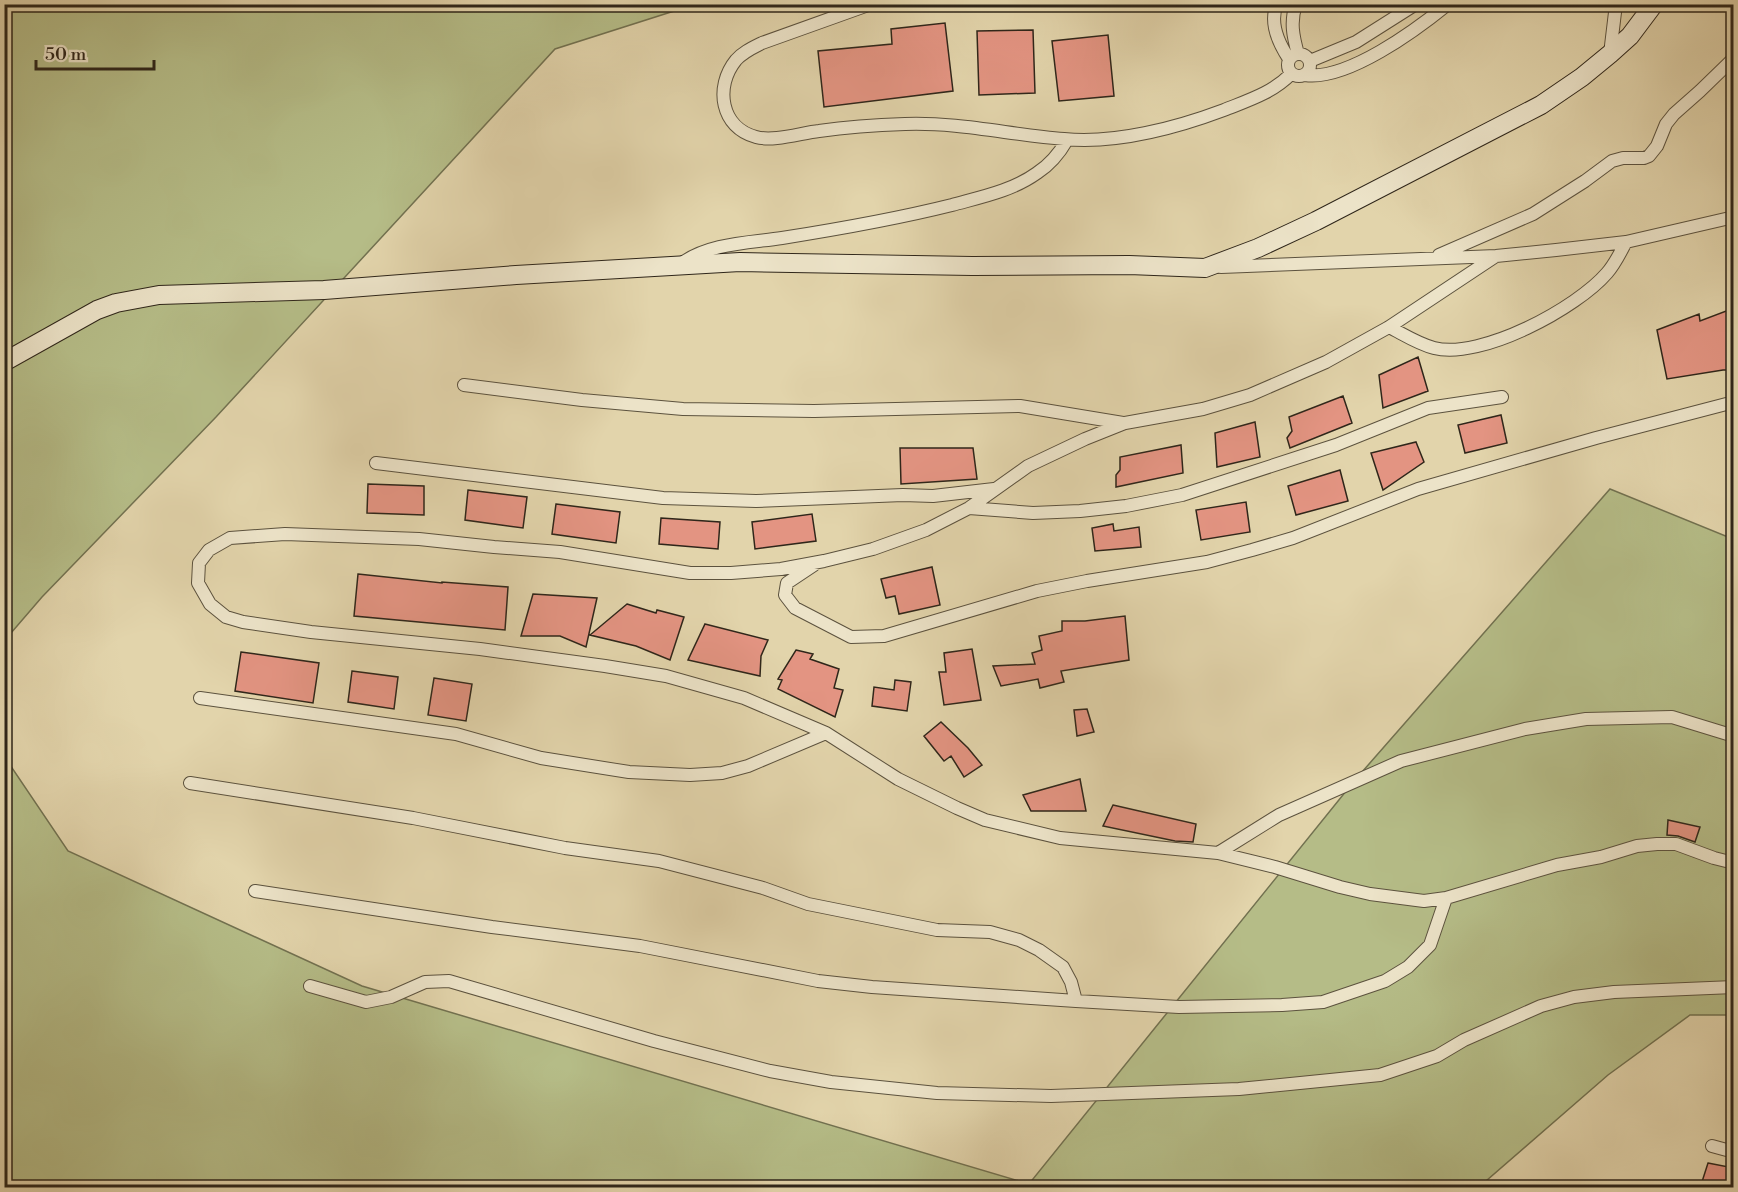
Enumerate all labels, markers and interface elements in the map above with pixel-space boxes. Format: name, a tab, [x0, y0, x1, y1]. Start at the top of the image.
scale bar	[36, 33, 154, 71]
text: 50 m	[45, 43, 87, 66]

